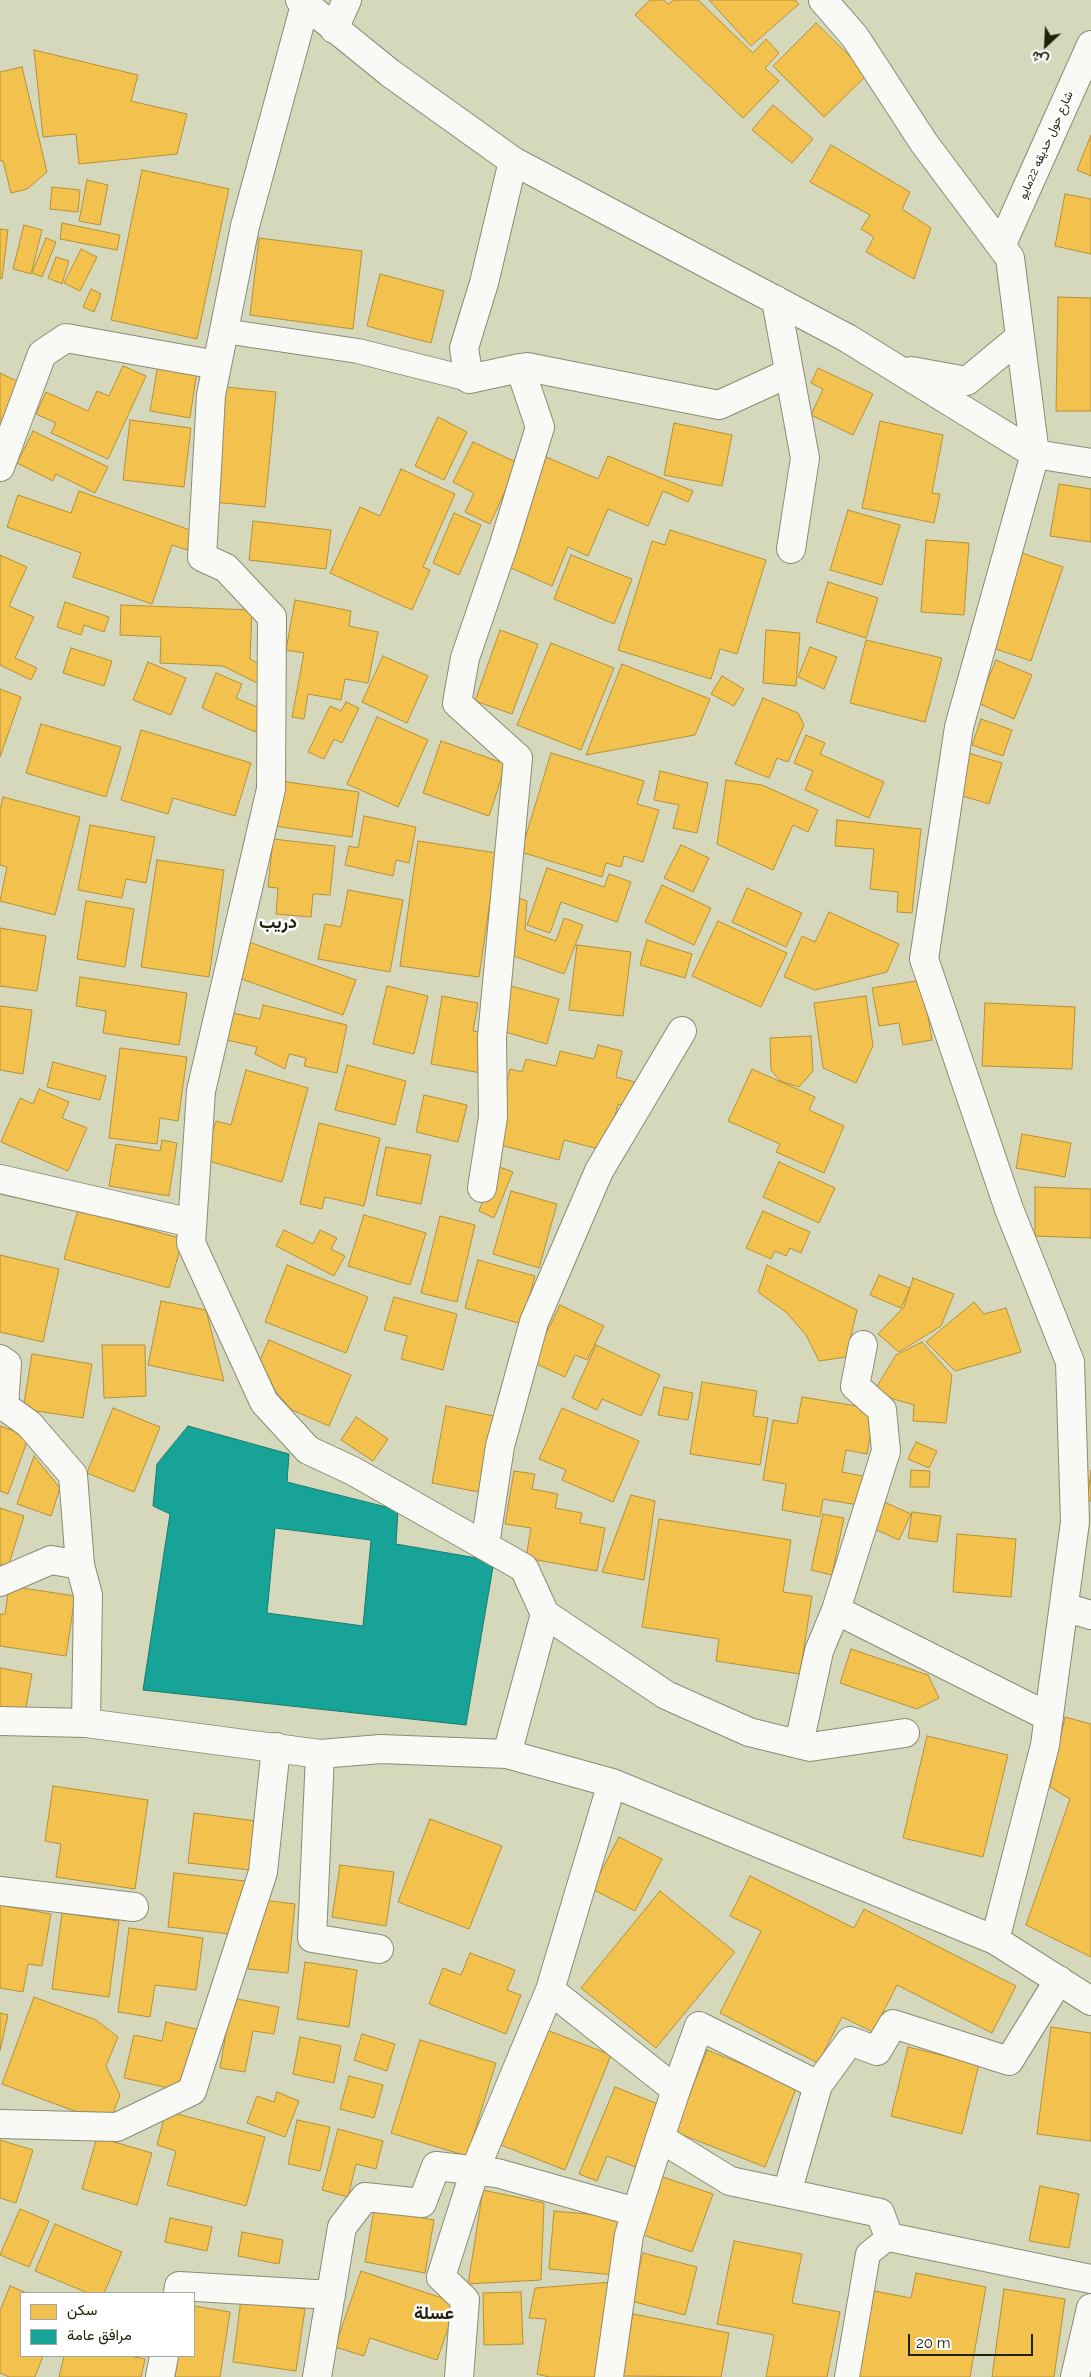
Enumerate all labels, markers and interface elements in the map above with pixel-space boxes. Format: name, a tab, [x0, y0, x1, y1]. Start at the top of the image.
north arrow	[1021, 20, 1071, 70]
text: ش	[1029, 48, 1051, 69]
street label: شارع حول حديقه 22مايو	[1016, 89, 1076, 201]
district label: دريب	[259, 912, 297, 934]
legend	[20, 2292, 195, 2357]
text: سكن	[67, 2301, 97, 2319]
district label: عسلة	[414, 2303, 454, 2325]
scale bar	[911, 2324, 1036, 2356]
text: مرافق عامة	[67, 2326, 132, 2344]
text: 20 m	[916, 2334, 951, 2352]

